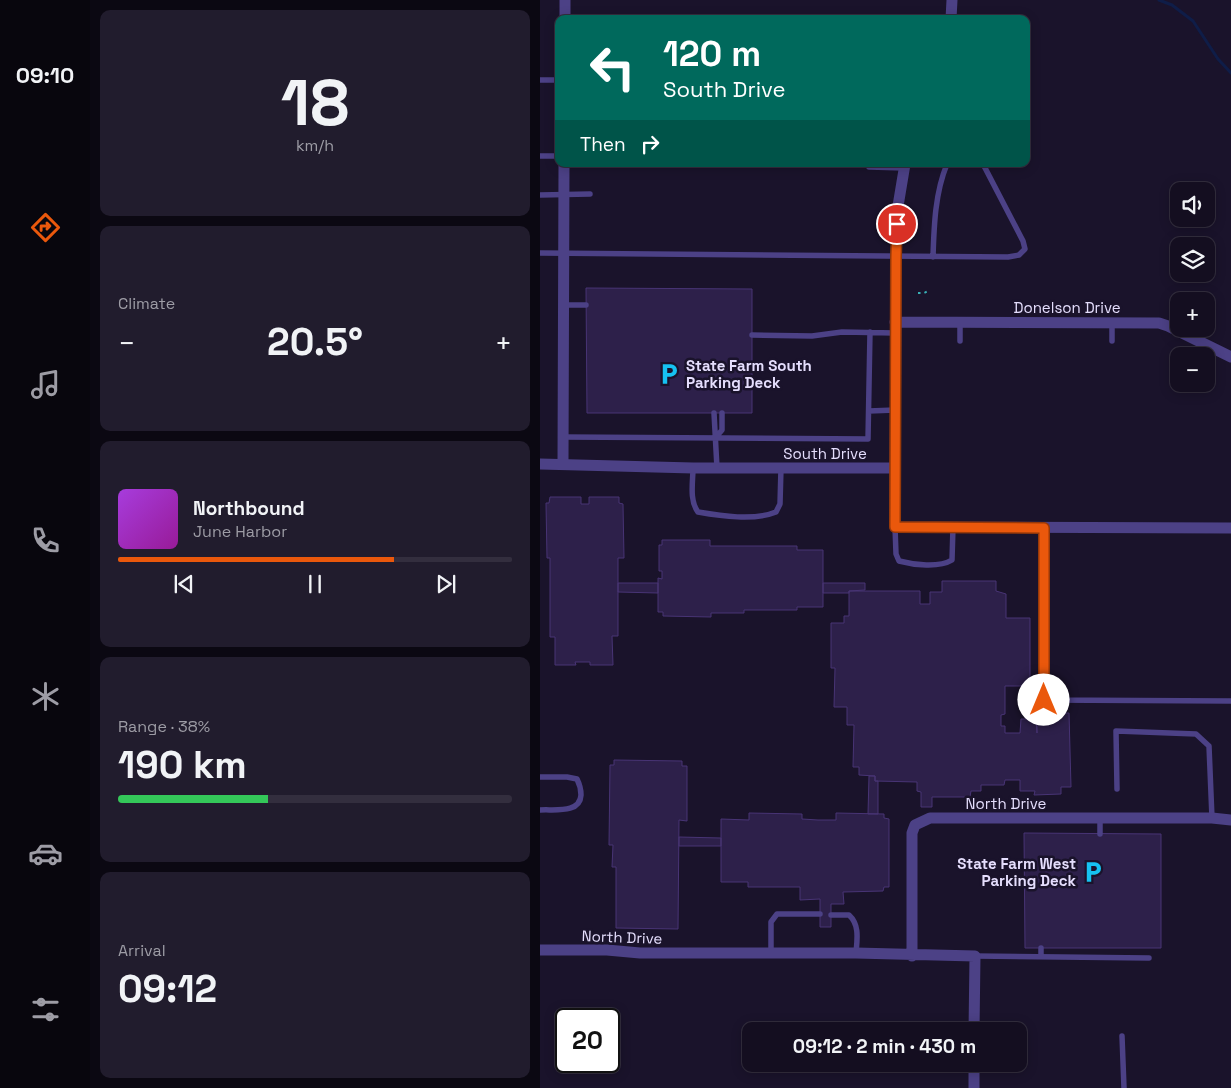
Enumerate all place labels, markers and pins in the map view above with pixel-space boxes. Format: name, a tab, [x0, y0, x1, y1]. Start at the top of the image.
pin	[876, 203, 918, 245]
place label: State Farm South Parking Deck	[686, 356, 812, 392]
parking icon: State Farm South Parking Deck	[656, 361, 682, 387]
place label: State Farm West Parking Deck	[957, 854, 1077, 890]
parking icon: State Farm West Parking Deck	[1080, 859, 1106, 885]

